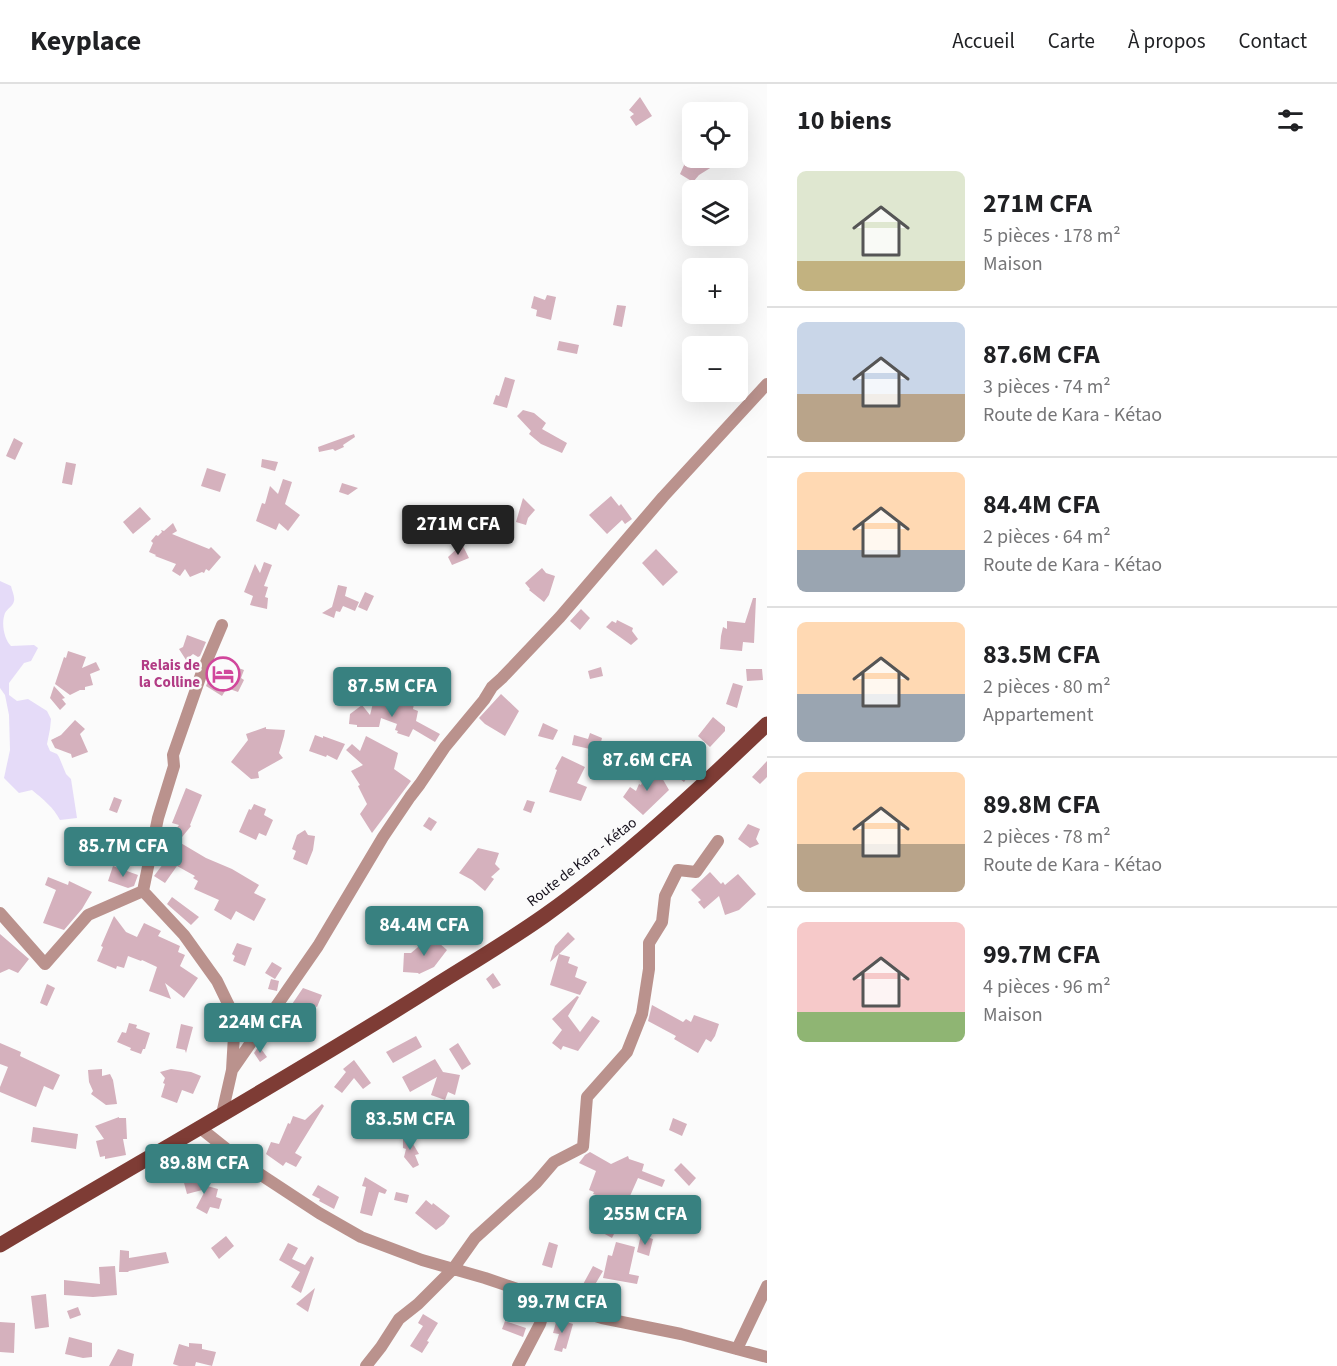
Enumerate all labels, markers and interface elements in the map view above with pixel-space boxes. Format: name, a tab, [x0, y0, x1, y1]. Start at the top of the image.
text: Keyplace	[30, 21, 141, 61]
text: Accueil	[952, 26, 1015, 56]
text: Carte	[1048, 26, 1095, 56]
text: À propos	[1128, 26, 1205, 56]
text: Contact	[1238, 26, 1307, 56]
map controls	[682, 102, 748, 402]
button: locate	[682, 102, 748, 168]
text: 10 biens	[797, 102, 892, 139]
icon: filters	[1274, 104, 1307, 137]
button: layers	[682, 180, 748, 246]
text: 271M CFA	[983, 185, 1092, 222]
icon: home	[845, 195, 917, 267]
text: 5 pièces · 178 m²	[983, 222, 1121, 250]
text: Maison	[983, 250, 1043, 278]
button: +	[682, 258, 748, 324]
button: −	[682, 336, 748, 402]
text: 87.6M CFA	[983, 336, 1100, 373]
icon: home	[845, 346, 917, 418]
text: 3 pièces · 74 m²	[983, 373, 1111, 401]
text: Route de Kara - Kétao	[983, 401, 1162, 429]
text: 84.4M CFA	[983, 486, 1100, 523]
icon: home	[845, 496, 917, 568]
pin: 271M CFA	[396, 505, 520, 556]
text: 271M CFA	[416, 510, 500, 538]
text: 2 pièces · 64 m²	[983, 523, 1111, 551]
text: Route de Kara - Kétao	[983, 551, 1162, 579]
text: 83.5M CFA	[983, 636, 1100, 673]
icon: home	[845, 646, 917, 718]
place label: Relais de la Colline	[139, 655, 200, 693]
hotel icon: Relais de la Colline	[205, 656, 241, 692]
pin: 87.5M CFA	[323, 667, 461, 718]
text: 87.5M CFA	[347, 672, 437, 700]
text: 2 pièces · 80 m²	[983, 673, 1111, 701]
text: Appartement	[983, 701, 1093, 729]
pin: 87.6M CFA	[578, 741, 716, 792]
text: 87.6M CFA	[602, 746, 692, 774]
text: 89.8M CFA	[983, 786, 1100, 823]
icon: home	[845, 796, 917, 868]
street label: Route de Kara - Kétao	[523, 812, 641, 912]
text: 2 pièces · 78 m²	[983, 823, 1111, 851]
pin: 85.7M CFA	[54, 827, 192, 878]
text: 85.7M CFA	[78, 832, 168, 860]
text: Route de Kara - Kétao	[983, 851, 1162, 879]
pin: 84.4M CFA	[355, 906, 493, 957]
text: 84.4M CFA	[379, 911, 469, 939]
text: 99.7M CFA	[983, 936, 1100, 973]
icon: home	[845, 946, 917, 1018]
text: 4 pièces · 96 m²	[983, 973, 1111, 1001]
text: Maison	[983, 1001, 1043, 1029]
pin: 224M CFA	[198, 1003, 322, 1054]
text: 224M CFA	[218, 1008, 302, 1036]
pin: 83.5M CFA	[341, 1100, 479, 1151]
text: 83.5M CFA	[365, 1105, 455, 1133]
pin: 89.8M CFA	[135, 1144, 273, 1195]
text: 89.8M CFA	[159, 1149, 249, 1177]
pin: 255M CFA	[583, 1195, 707, 1246]
text: 255M CFA	[603, 1200, 687, 1228]
pin: 99.7M CFA	[493, 1283, 631, 1334]
text: 99.7M CFA	[517, 1288, 607, 1316]

